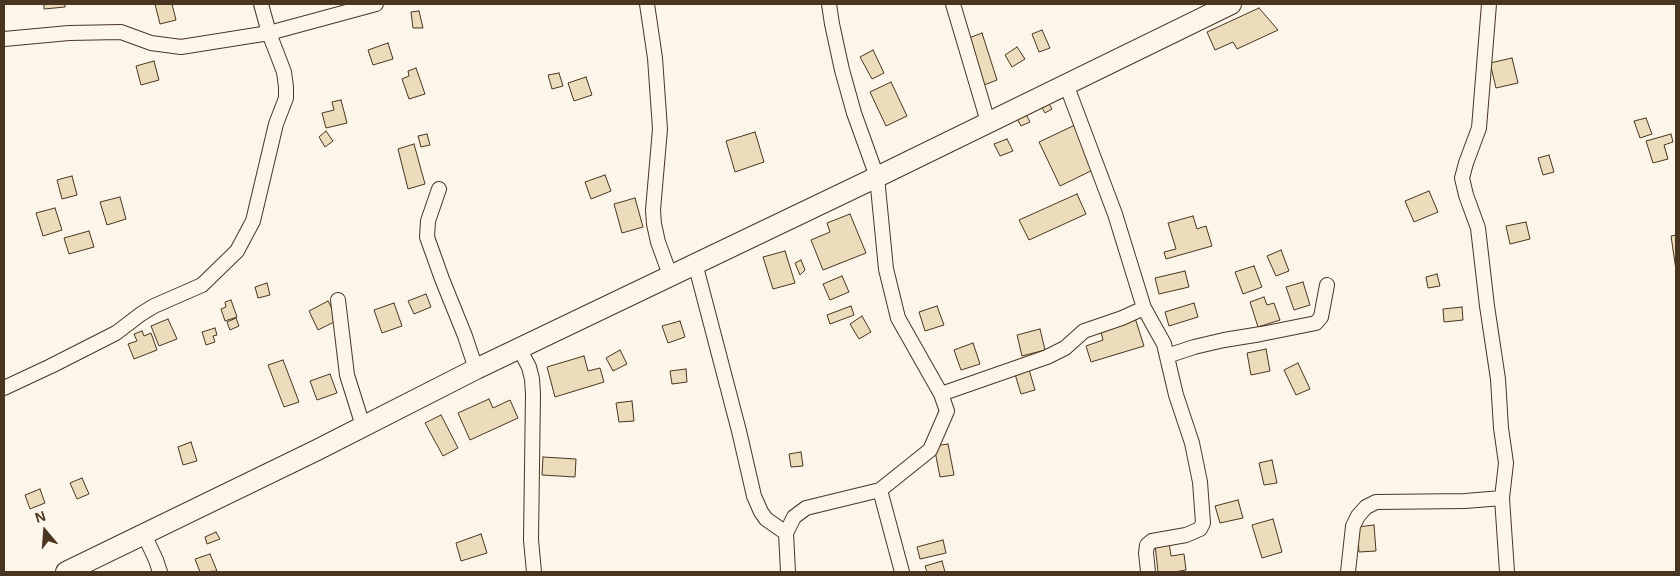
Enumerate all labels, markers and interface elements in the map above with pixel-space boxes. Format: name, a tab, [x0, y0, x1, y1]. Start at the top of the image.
north arrow	[20, 506, 70, 556]
text: N	[33, 508, 48, 526]

